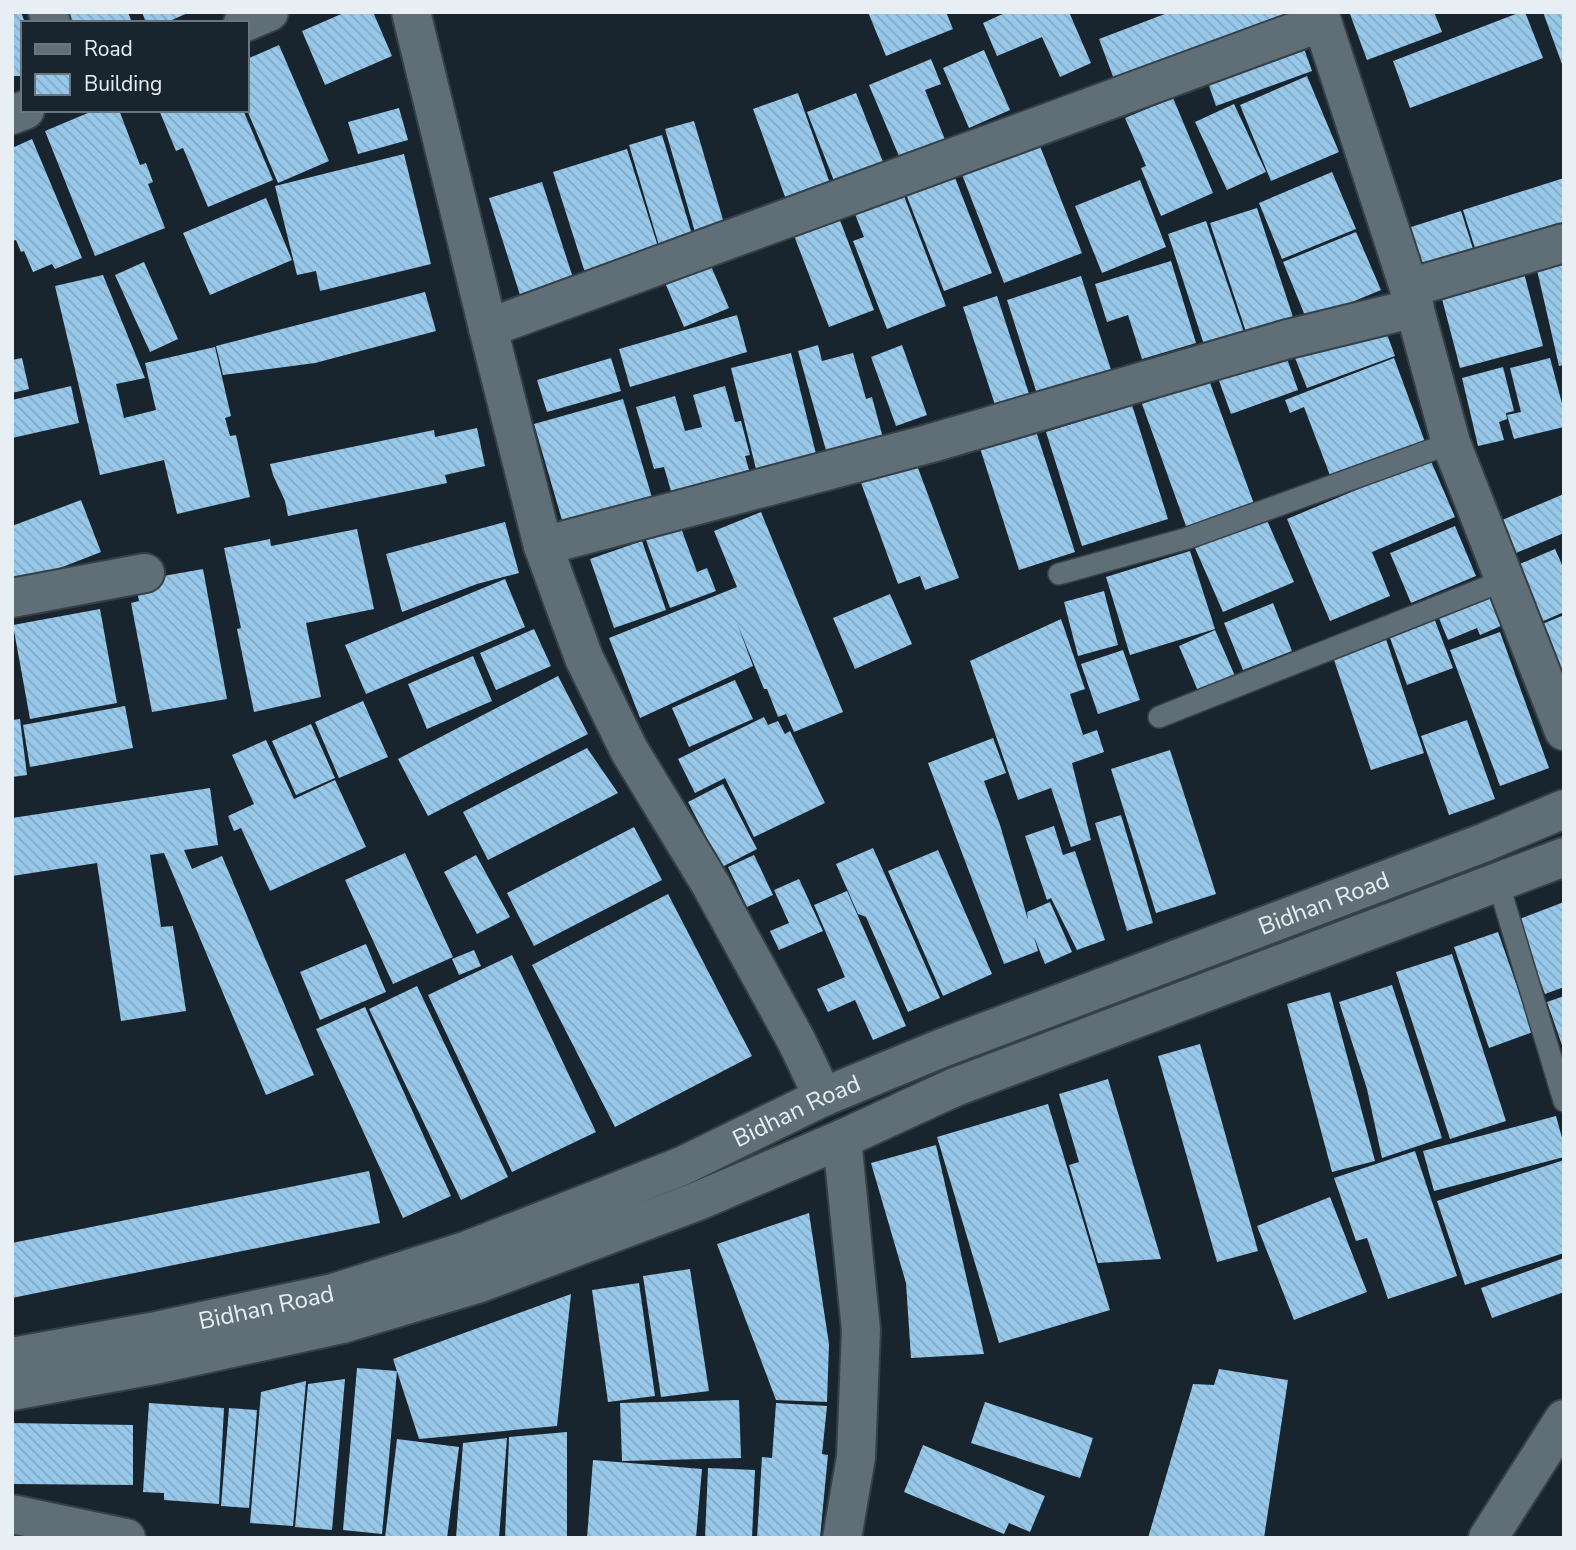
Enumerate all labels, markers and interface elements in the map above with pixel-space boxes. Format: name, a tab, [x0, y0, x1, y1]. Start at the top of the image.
legend	[21, 21, 248, 112]
text: Road	[84, 35, 133, 63]
text: Building	[84, 70, 162, 98]
street label: Bidhan Road	[1254, 864, 1394, 943]
street label: Bidhan Road	[727, 1067, 865, 1155]
street label: Bidhan Road	[195, 1277, 337, 1337]

